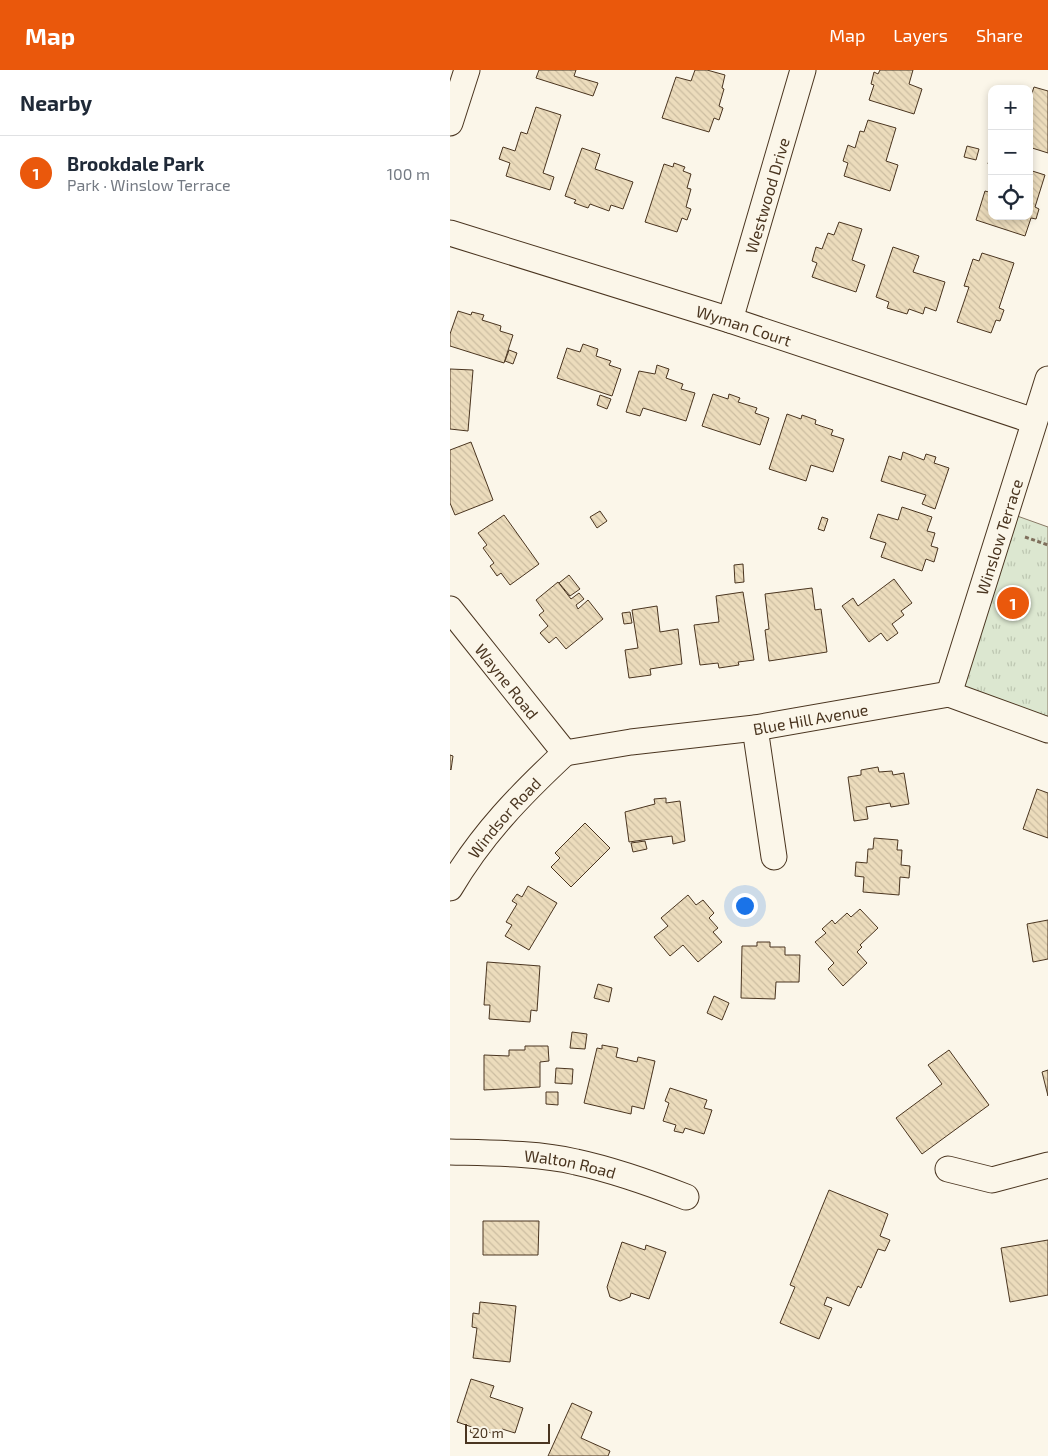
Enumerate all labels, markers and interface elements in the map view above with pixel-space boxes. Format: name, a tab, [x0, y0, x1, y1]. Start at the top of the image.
text: Map	[25, 21, 75, 50]
text: Map	[829, 24, 865, 46]
text: Layers	[893, 24, 948, 46]
text: Share	[976, 24, 1023, 46]
map controls	[988, 85, 1033, 220]
button: +	[988, 85, 1033, 130]
text: Nearby	[20, 90, 92, 115]
button: −	[988, 130, 1033, 175]
street label: Westwood Drive	[741, 135, 792, 255]
text: Brookdale Park	[67, 152, 204, 175]
text: 1	[33, 164, 39, 183]
text: 100 m	[387, 164, 430, 183]
text: Park · Winslow Terrace	[67, 175, 231, 194]
button: locate	[988, 175, 1033, 220]
street label: Wyman Court	[694, 301, 794, 349]
street label: Winslow Terrace	[971, 476, 1026, 597]
pin: 1	[997, 584, 1029, 622]
street label: Wayne Road	[472, 640, 543, 722]
street label: Blue Hill Avenue	[751, 699, 870, 738]
street label: Windsor Road	[463, 773, 544, 861]
your location	[732, 893, 758, 919]
street label: Walton Road	[524, 1145, 618, 1181]
scale bar	[465, 1421, 550, 1444]
text: 20 m	[472, 1424, 504, 1441]

